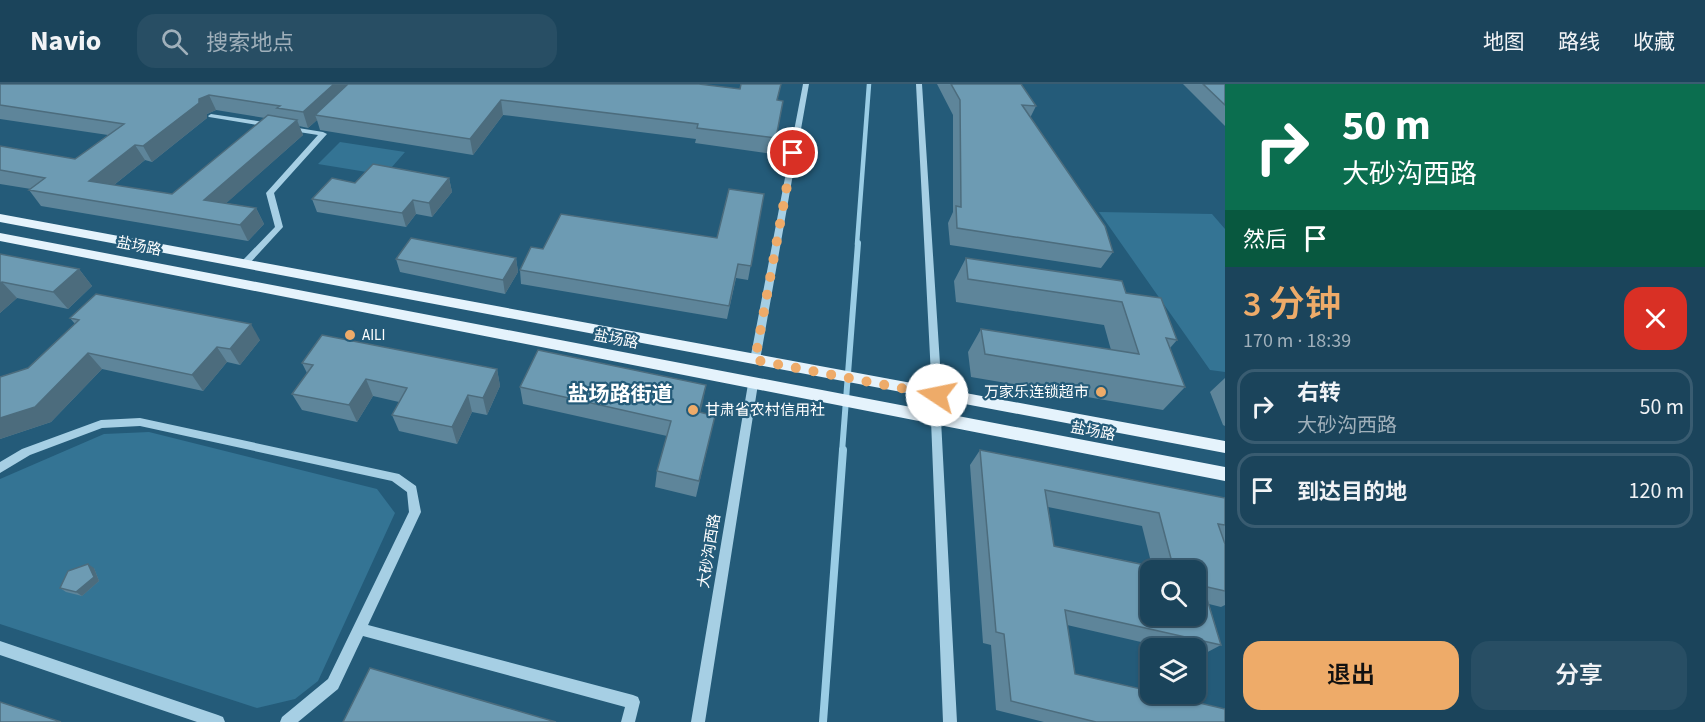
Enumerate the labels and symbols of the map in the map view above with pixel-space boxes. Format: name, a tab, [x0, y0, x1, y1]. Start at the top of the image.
pin	[767, 127, 818, 178]
street label: 盐场路	[115, 232, 163, 261]
place label: AILI	[362, 325, 385, 346]
street label: 盐场路	[592, 325, 640, 354]
marker: AILI	[343, 328, 357, 342]
position arrow	[905, 363, 969, 427]
district label: 盐场路街道	[568, 379, 673, 409]
place label: 万家乐连锁超市	[984, 382, 1089, 403]
marker: 万家乐连锁超市	[1094, 385, 1108, 399]
place label: 甘肃省农村信用社	[705, 400, 825, 421]
marker: 甘肃省农村信用社	[686, 403, 700, 417]
street label: 盐场路	[1069, 417, 1117, 446]
street label: 大砂沟西路	[693, 512, 726, 590]

